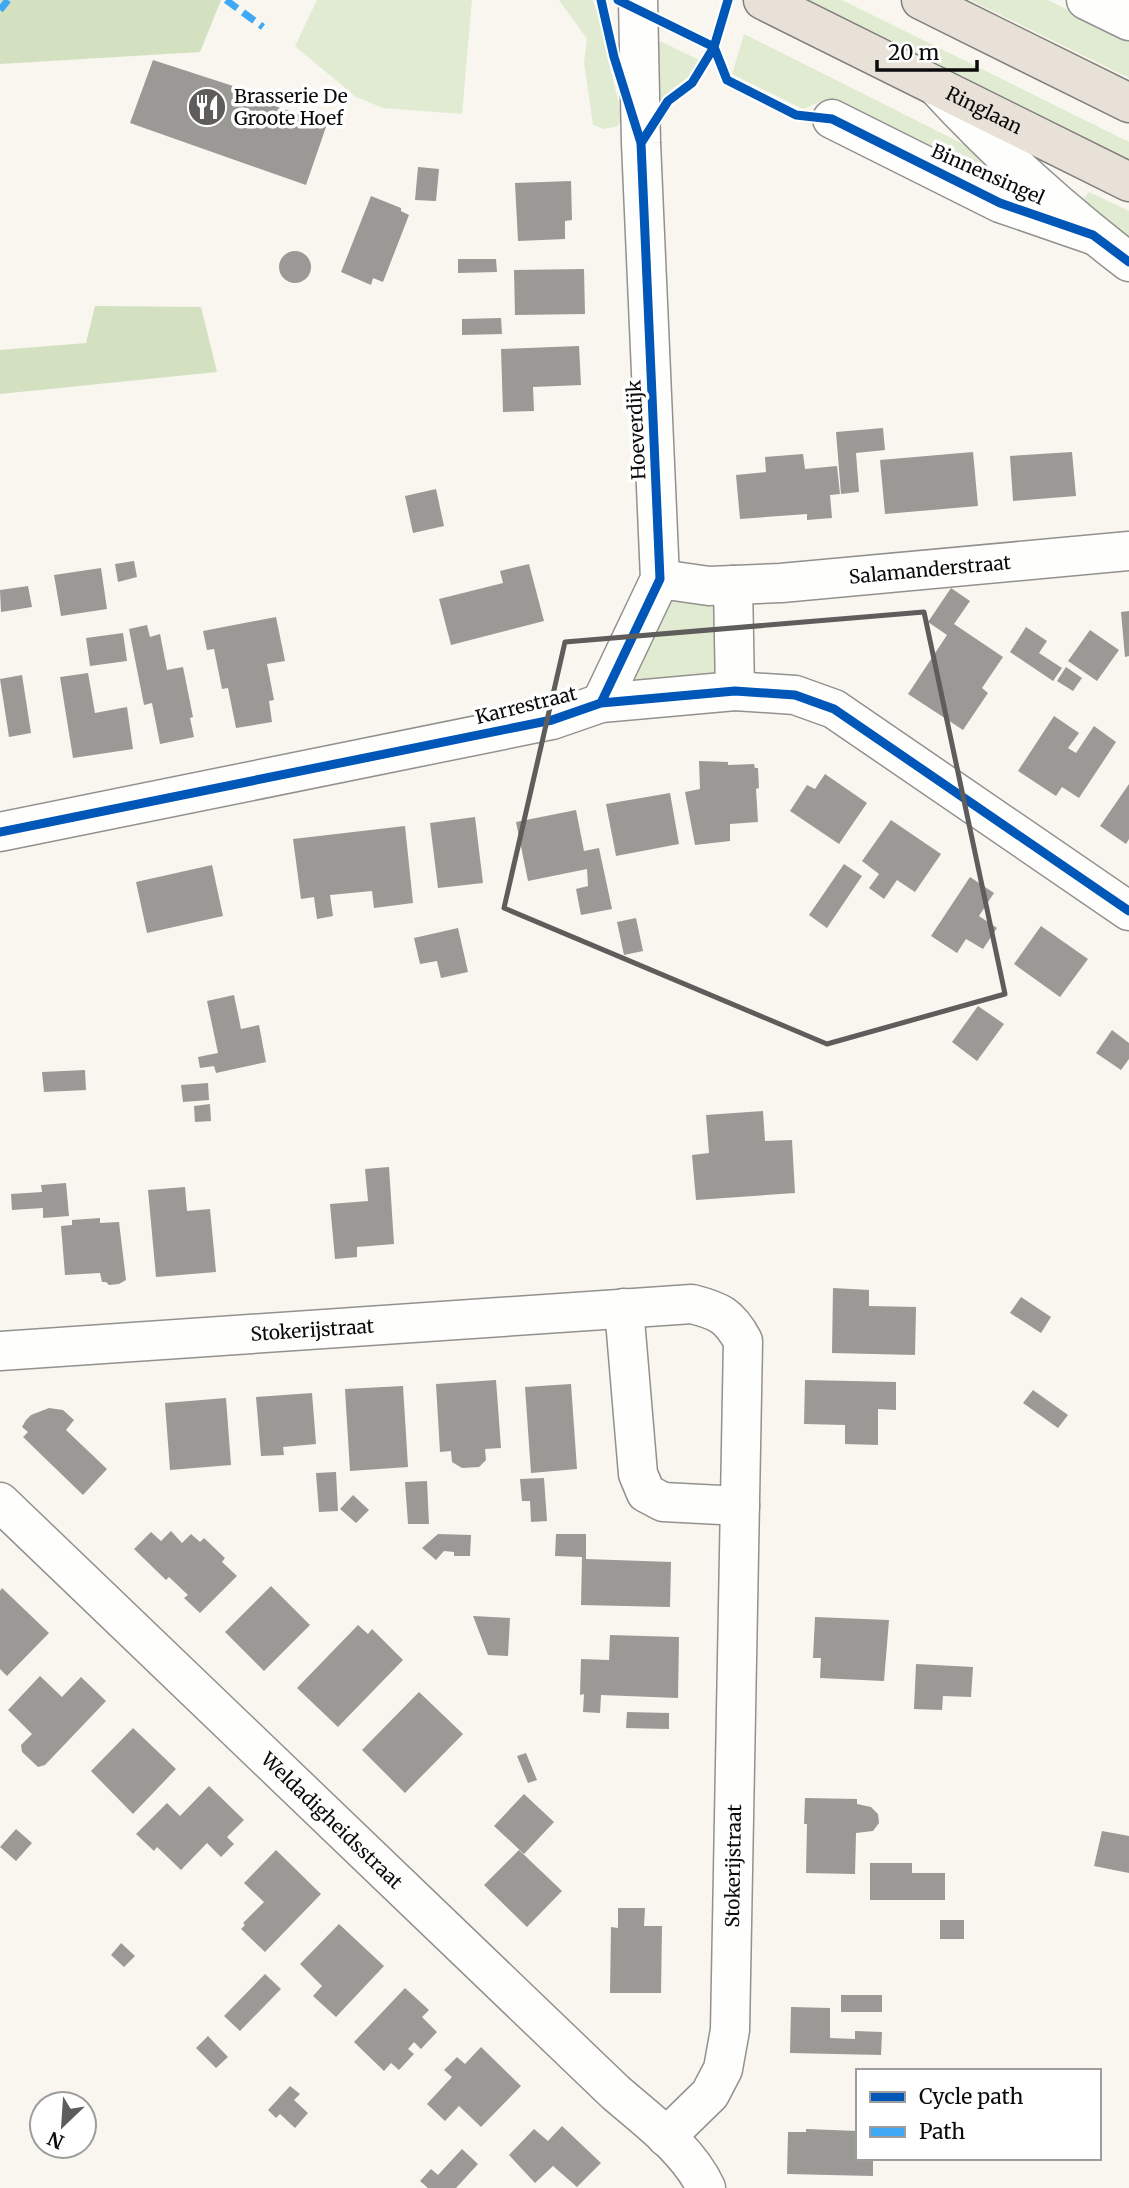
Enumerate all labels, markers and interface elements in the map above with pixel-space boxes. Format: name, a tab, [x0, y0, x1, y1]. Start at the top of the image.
scale bar	[877, 28, 977, 72]
text: 20 m	[888, 39, 940, 66]
street label: Ringlaan	[942, 81, 1027, 139]
place label: Brasserie De Groote Hoef	[234, 84, 348, 130]
restaurant icon: Brasserie De Groote Hoef	[186, 86, 228, 128]
street label: Binnensingel	[928, 138, 1048, 210]
street label: Hoeverdijk	[621, 379, 651, 481]
street label: Salamanderstraat	[848, 550, 1012, 589]
street label: Karrestraat	[473, 681, 580, 729]
street label: Stokerijstraat	[250, 1314, 375, 1346]
street label: Weldadigheidsstraat	[255, 1746, 408, 1894]
street label: Stokerijstraat	[720, 1803, 746, 1928]
legend	[856, 2069, 1101, 2160]
text: Cycle path	[919, 2083, 1023, 2110]
north arrow	[28, 2090, 98, 2160]
text: Path	[919, 2118, 965, 2145]
text: N	[44, 2126, 68, 2154]

